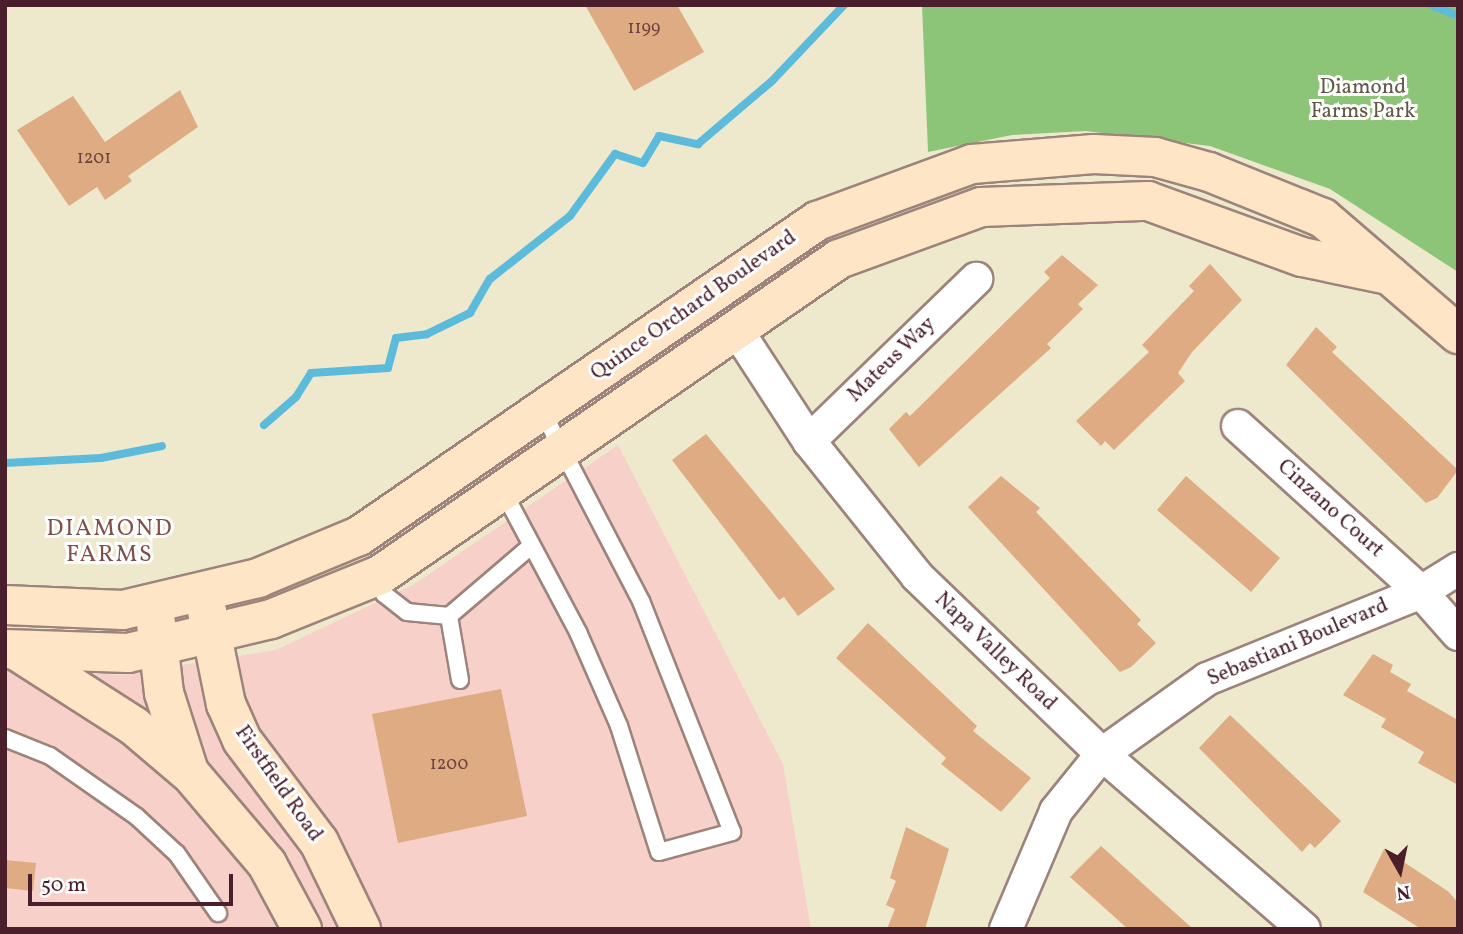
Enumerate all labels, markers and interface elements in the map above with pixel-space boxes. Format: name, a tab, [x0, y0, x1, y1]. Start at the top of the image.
house number: 1199	[628, 18, 660, 40]
park label: Diamond Farms Park	[1311, 75, 1415, 125]
house number: 1201	[77, 148, 111, 170]
street label: Quince Orchard Boulevard	[587, 225, 801, 387]
street label: Mateus Way	[843, 312, 941, 408]
street label: Cinzano Court	[1272, 455, 1388, 563]
district label: DIAMOND FARMS	[47, 515, 173, 569]
street label: Napa Valley Road	[928, 587, 1062, 717]
street label: Sebastiani Boulevard	[1204, 594, 1392, 692]
street label: Firstfield Road	[229, 721, 327, 847]
house number: 1200	[430, 754, 468, 776]
north arrow	[1365, 836, 1435, 906]
scale bar	[32, 860, 236, 904]
text: 50 m	[41, 871, 86, 900]
text: N	[1394, 878, 1412, 906]

